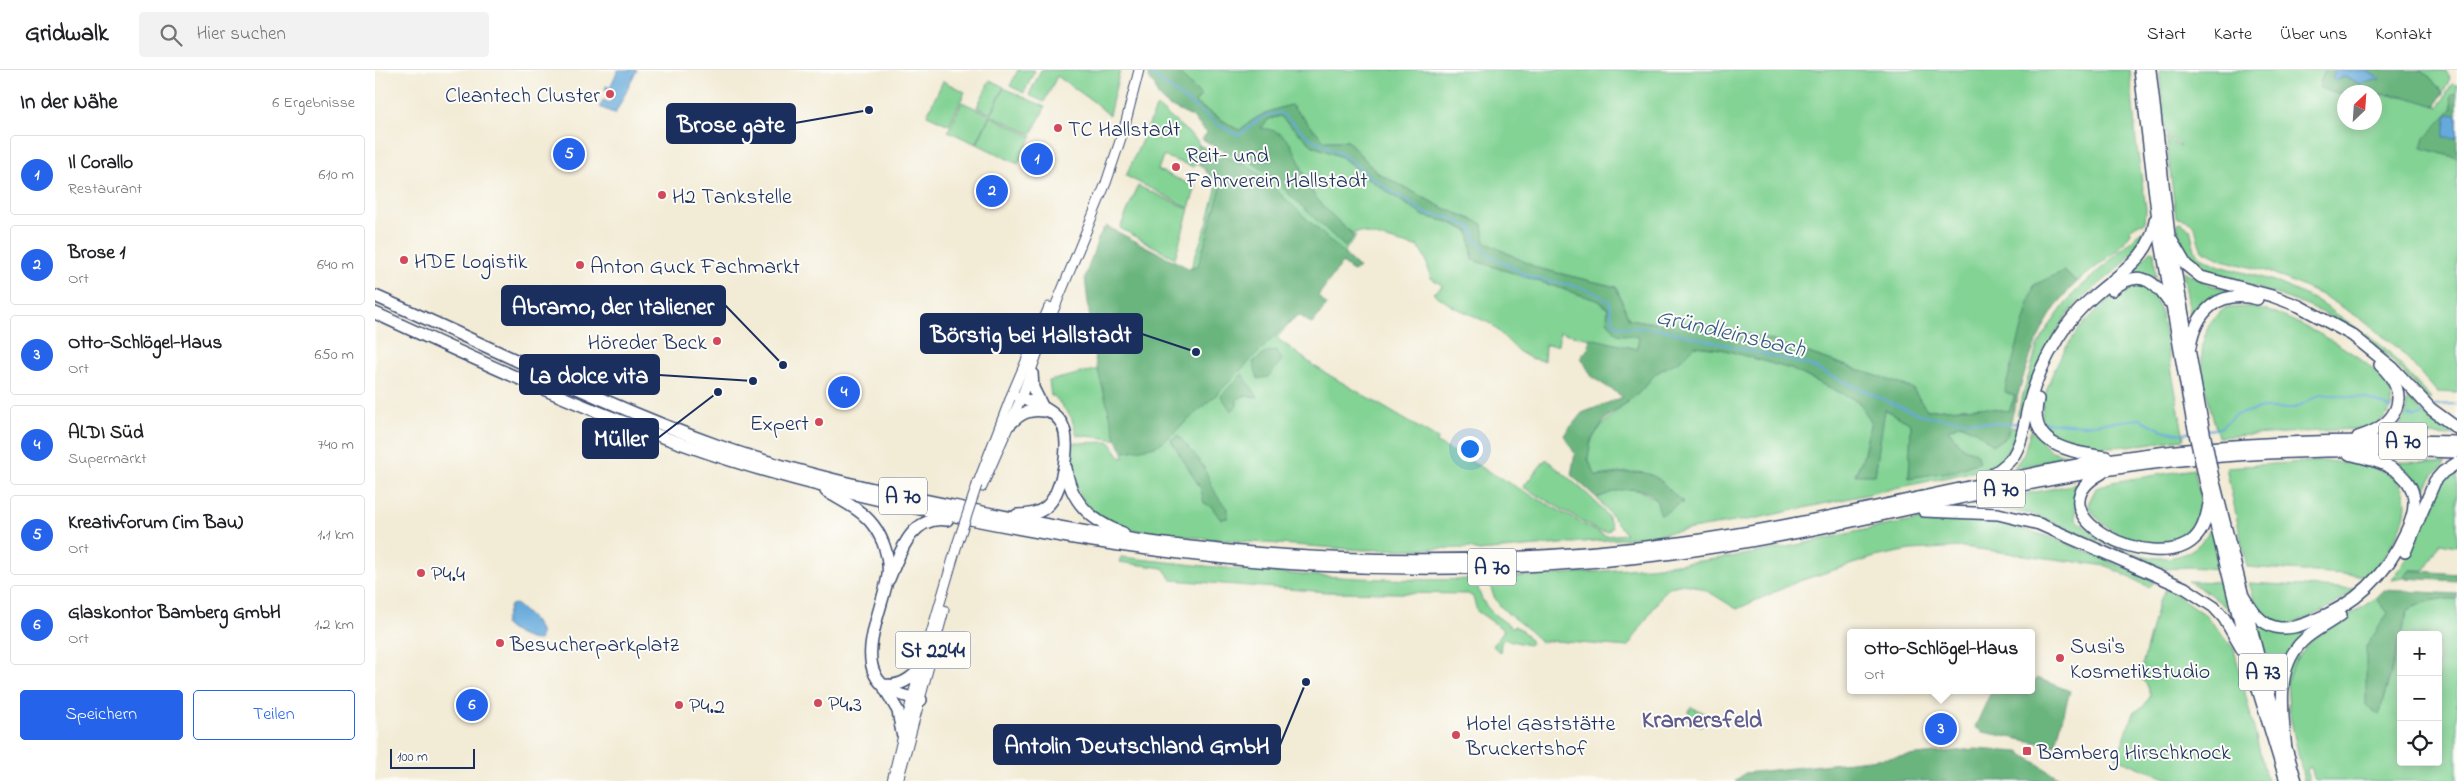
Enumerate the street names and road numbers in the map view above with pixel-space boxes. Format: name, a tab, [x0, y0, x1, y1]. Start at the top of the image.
road number: A 70	[2379, 422, 2427, 460]
road number: A 70	[1977, 470, 2025, 508]
road number: A 70	[879, 478, 927, 514]
road number: A 70	[1468, 548, 1516, 586]
road number: St 2244	[895, 632, 971, 668]
road number: A 73	[2239, 654, 2287, 690]

